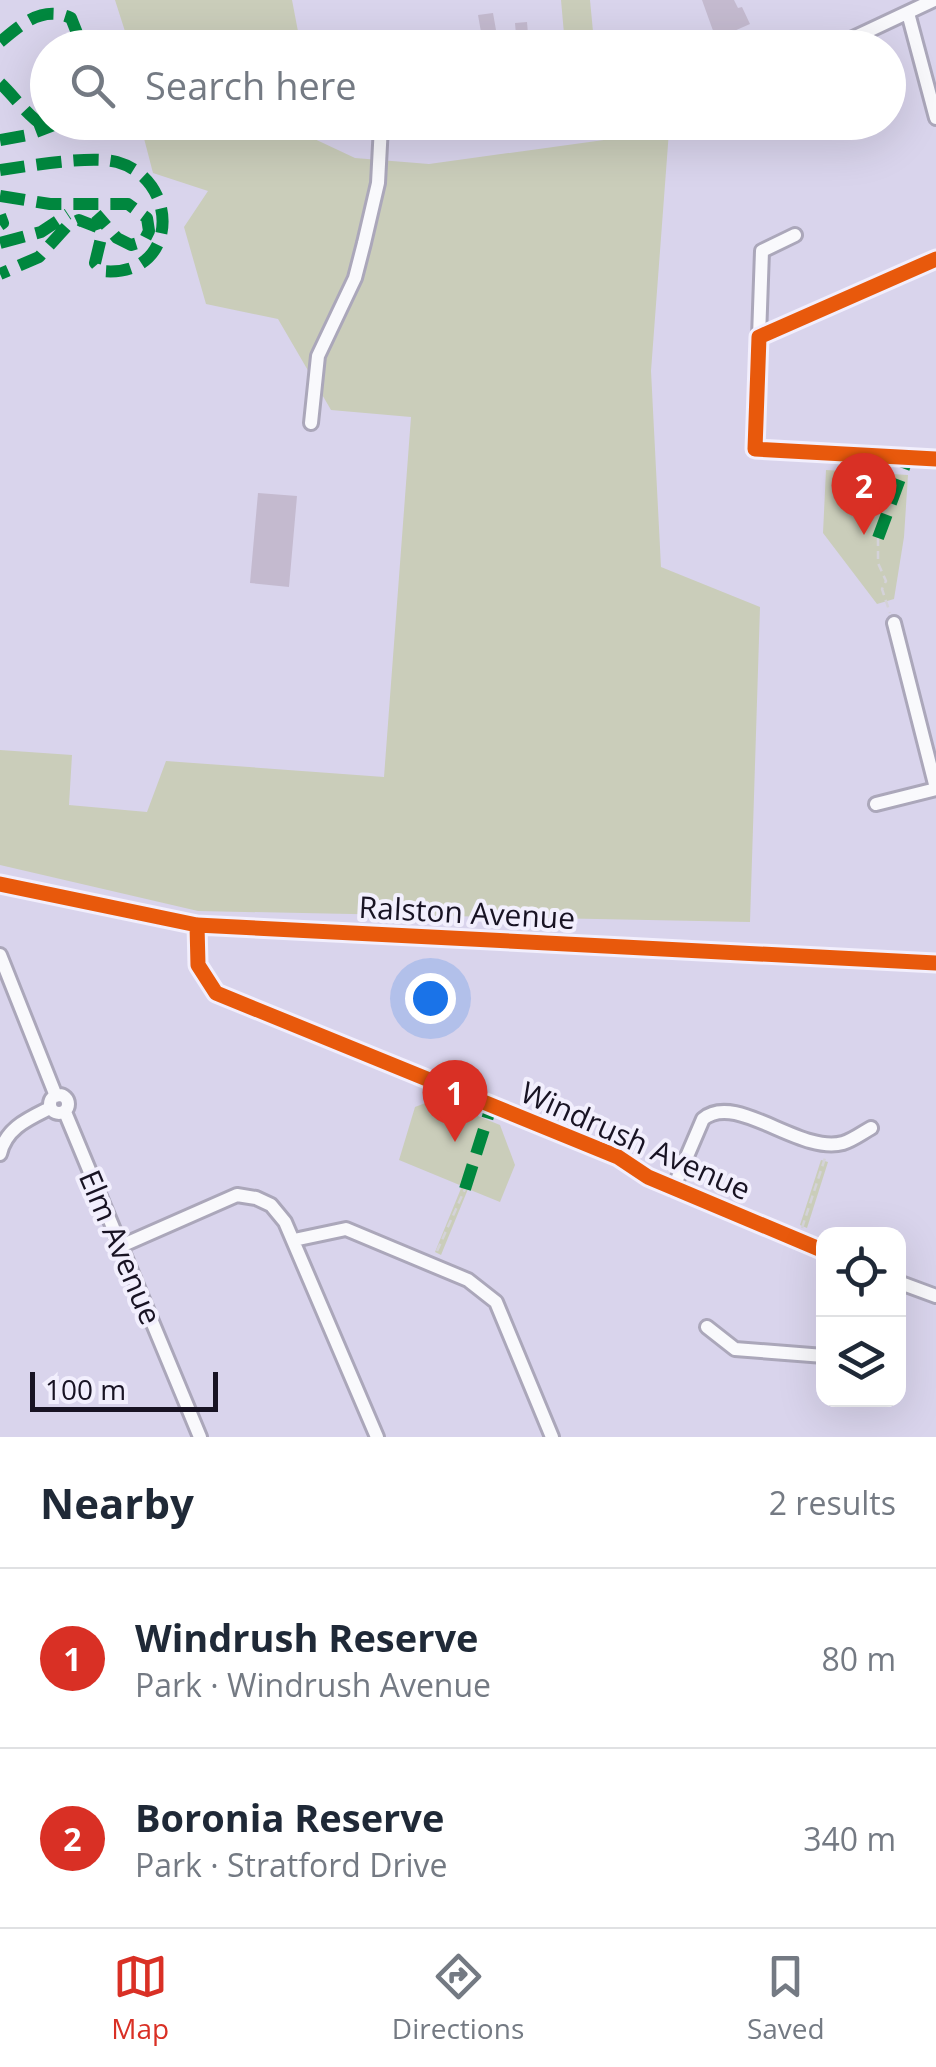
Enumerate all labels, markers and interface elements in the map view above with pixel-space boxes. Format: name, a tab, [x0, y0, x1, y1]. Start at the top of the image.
search box	[30, 30, 906, 140]
icon: search	[65, 58, 120, 113]
text: Search here	[145, 59, 357, 111]
pin: 2	[832, 452, 896, 535]
street label: Ralston Avenue	[358, 886, 576, 938]
your location	[405, 973, 456, 1024]
pin: 1	[422, 1060, 488, 1142]
street label: Windrush Avenue	[515, 1071, 757, 1209]
street label: Elm Avenue	[70, 1163, 172, 1331]
map controls	[816, 1227, 906, 1407]
button: locate	[816, 1227, 906, 1317]
button: layers	[816, 1317, 906, 1407]
scale bar	[30, 1367, 218, 1412]
text: 100 m	[45, 1370, 126, 1408]
text: Nearby	[40, 1474, 194, 1531]
text: 2 results	[769, 1481, 896, 1524]
text: Windrush Reserve	[135, 1611, 479, 1663]
text: 1	[63, 1637, 82, 1680]
text: 80 m	[821, 1637, 896, 1680]
text: Park · Windrush Avenue	[135, 1663, 491, 1706]
text: Boronia Reserve	[135, 1791, 444, 1843]
text: 2	[63, 1817, 82, 1860]
text: 340 m	[803, 1817, 896, 1860]
text: Park · Stratford Drive	[135, 1843, 447, 1886]
tab: Map	[111, 1949, 169, 2047]
tab: Directions	[392, 1949, 524, 2047]
tab: Saved	[747, 1949, 825, 2047]

